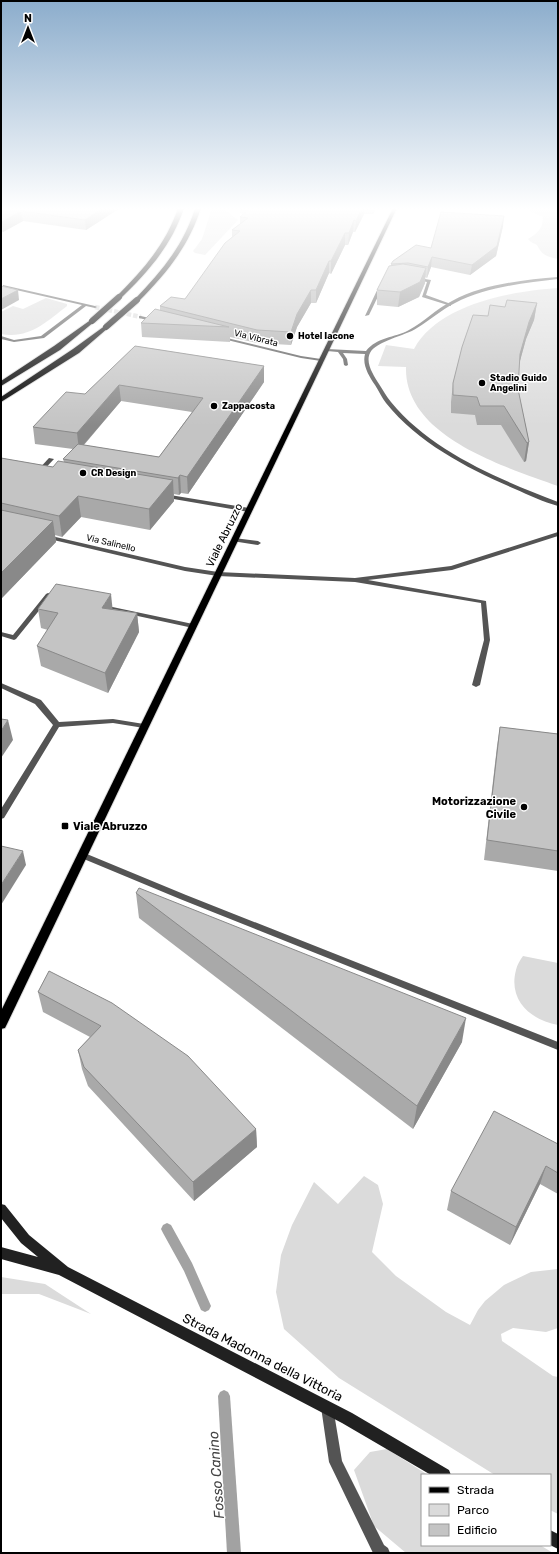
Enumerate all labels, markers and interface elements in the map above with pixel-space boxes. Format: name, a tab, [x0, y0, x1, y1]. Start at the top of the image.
north arrow	[8, 8, 48, 48]
text: N	[24, 12, 32, 25]
street label: Via Vibrata	[233, 328, 279, 348]
marker: Hotel Iacone	[285, 331, 295, 341]
place label: Hotel Iacone	[298, 331, 355, 341]
place label: Stadio Guido Angelini	[490, 373, 548, 394]
marker: Stadio Guido Angelini	[477, 378, 487, 388]
marker: Zappacosta	[209, 401, 219, 411]
place label: Zappacosta	[222, 401, 275, 411]
marker: CR Design	[78, 468, 88, 478]
place label: CR Design	[91, 468, 137, 479]
street label: Viale Abruzzo	[203, 501, 245, 569]
street label: Via Salinello	[85, 532, 137, 554]
place label: Motorizzazione Civile	[432, 795, 516, 821]
marker: Motorizzazione Civile	[519, 802, 529, 812]
place label: Viale Abruzzo	[73, 820, 148, 833]
marker: Viale Abruzzo	[60, 821, 70, 831]
street label: Strada Madonna della Vittoria	[180, 1310, 345, 1405]
water label: Fosso Canino	[205, 1431, 228, 1519]
legend	[421, 1474, 551, 1546]
text: Strada	[457, 1483, 494, 1497]
text: Parco	[457, 1503, 489, 1517]
text: Edificio	[457, 1523, 497, 1537]

